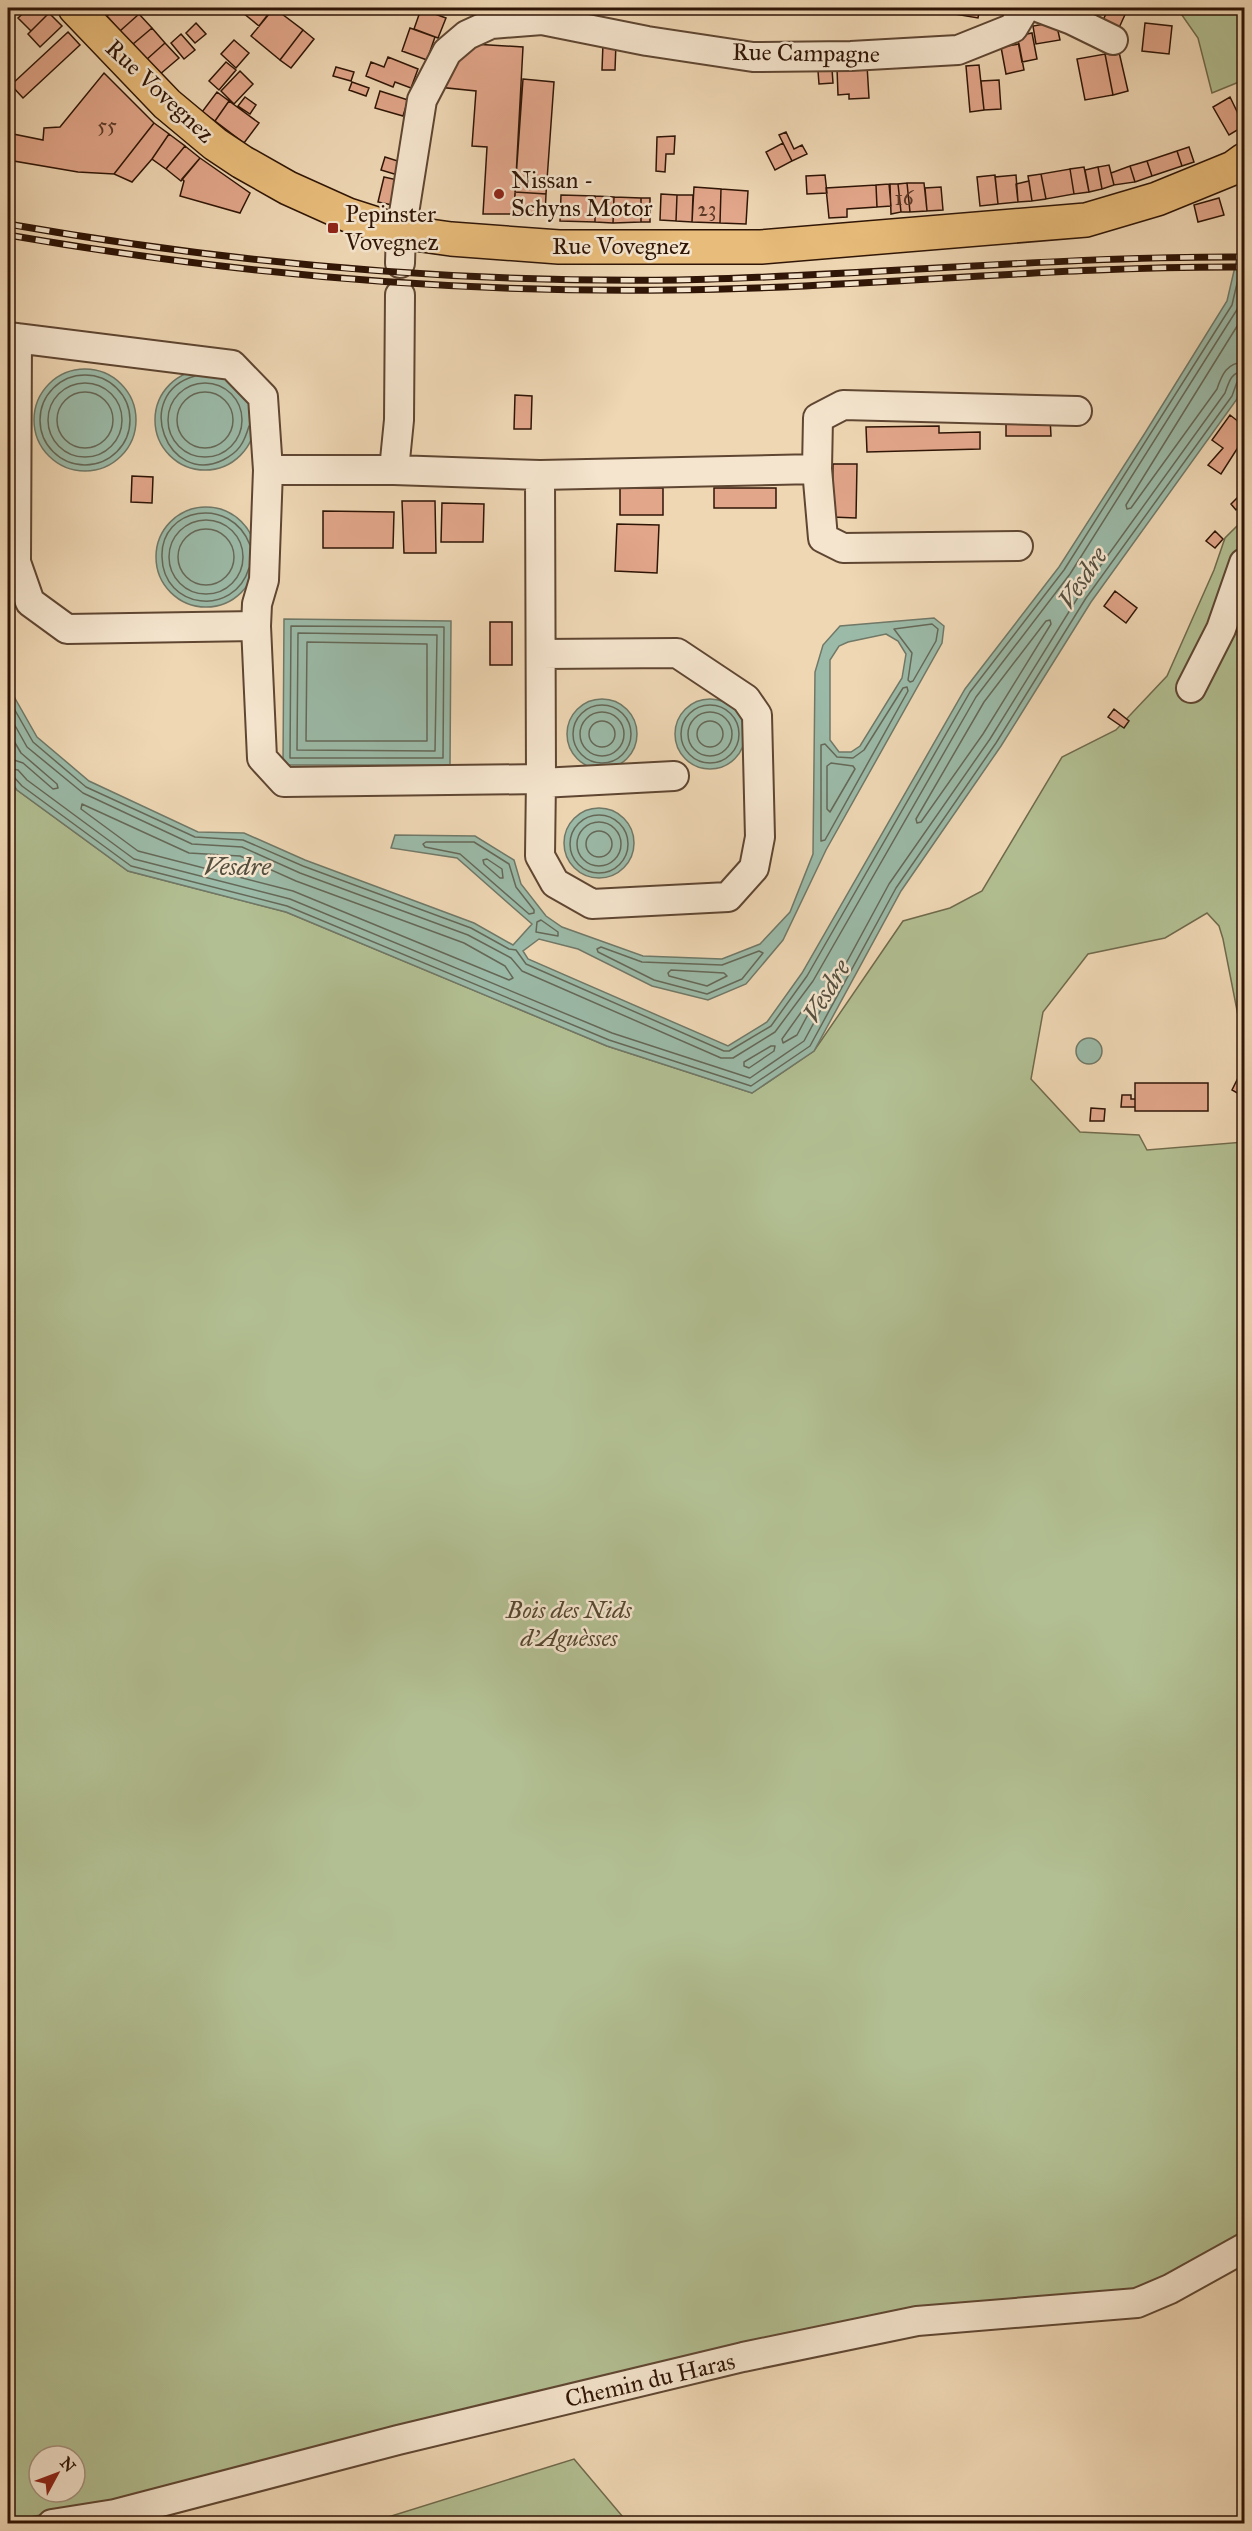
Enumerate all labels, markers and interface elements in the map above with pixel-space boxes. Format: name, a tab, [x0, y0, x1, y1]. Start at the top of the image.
street label: Rue Vovegnez	[99, 33, 221, 149]
street label: Rue Campagne	[732, 37, 880, 69]
house number: 55	[97, 112, 117, 138]
place label: Nissan - Schyns Motor	[511, 165, 652, 223]
house number: 16	[894, 185, 915, 211]
marker: Nissan - Schyns Motor	[492, 187, 506, 201]
house number: 23	[698, 196, 716, 222]
place label: Pepinster Vovegnez	[344, 199, 439, 257]
marker: Pepinster Vovegnez	[326, 221, 340, 235]
street label: Rue Vovegnez	[552, 231, 690, 261]
water label: Vesdre	[1050, 540, 1115, 615]
water label: Vesdre	[203, 850, 272, 882]
water label: Vesdre	[795, 953, 858, 1028]
park label: Bois des Nids d'Aguèsses	[505, 1595, 633, 1653]
street label: Chemin du Haras	[562, 2346, 738, 2414]
north arrow	[27, 2444, 87, 2504]
text: N	[56, 2453, 80, 2476]

